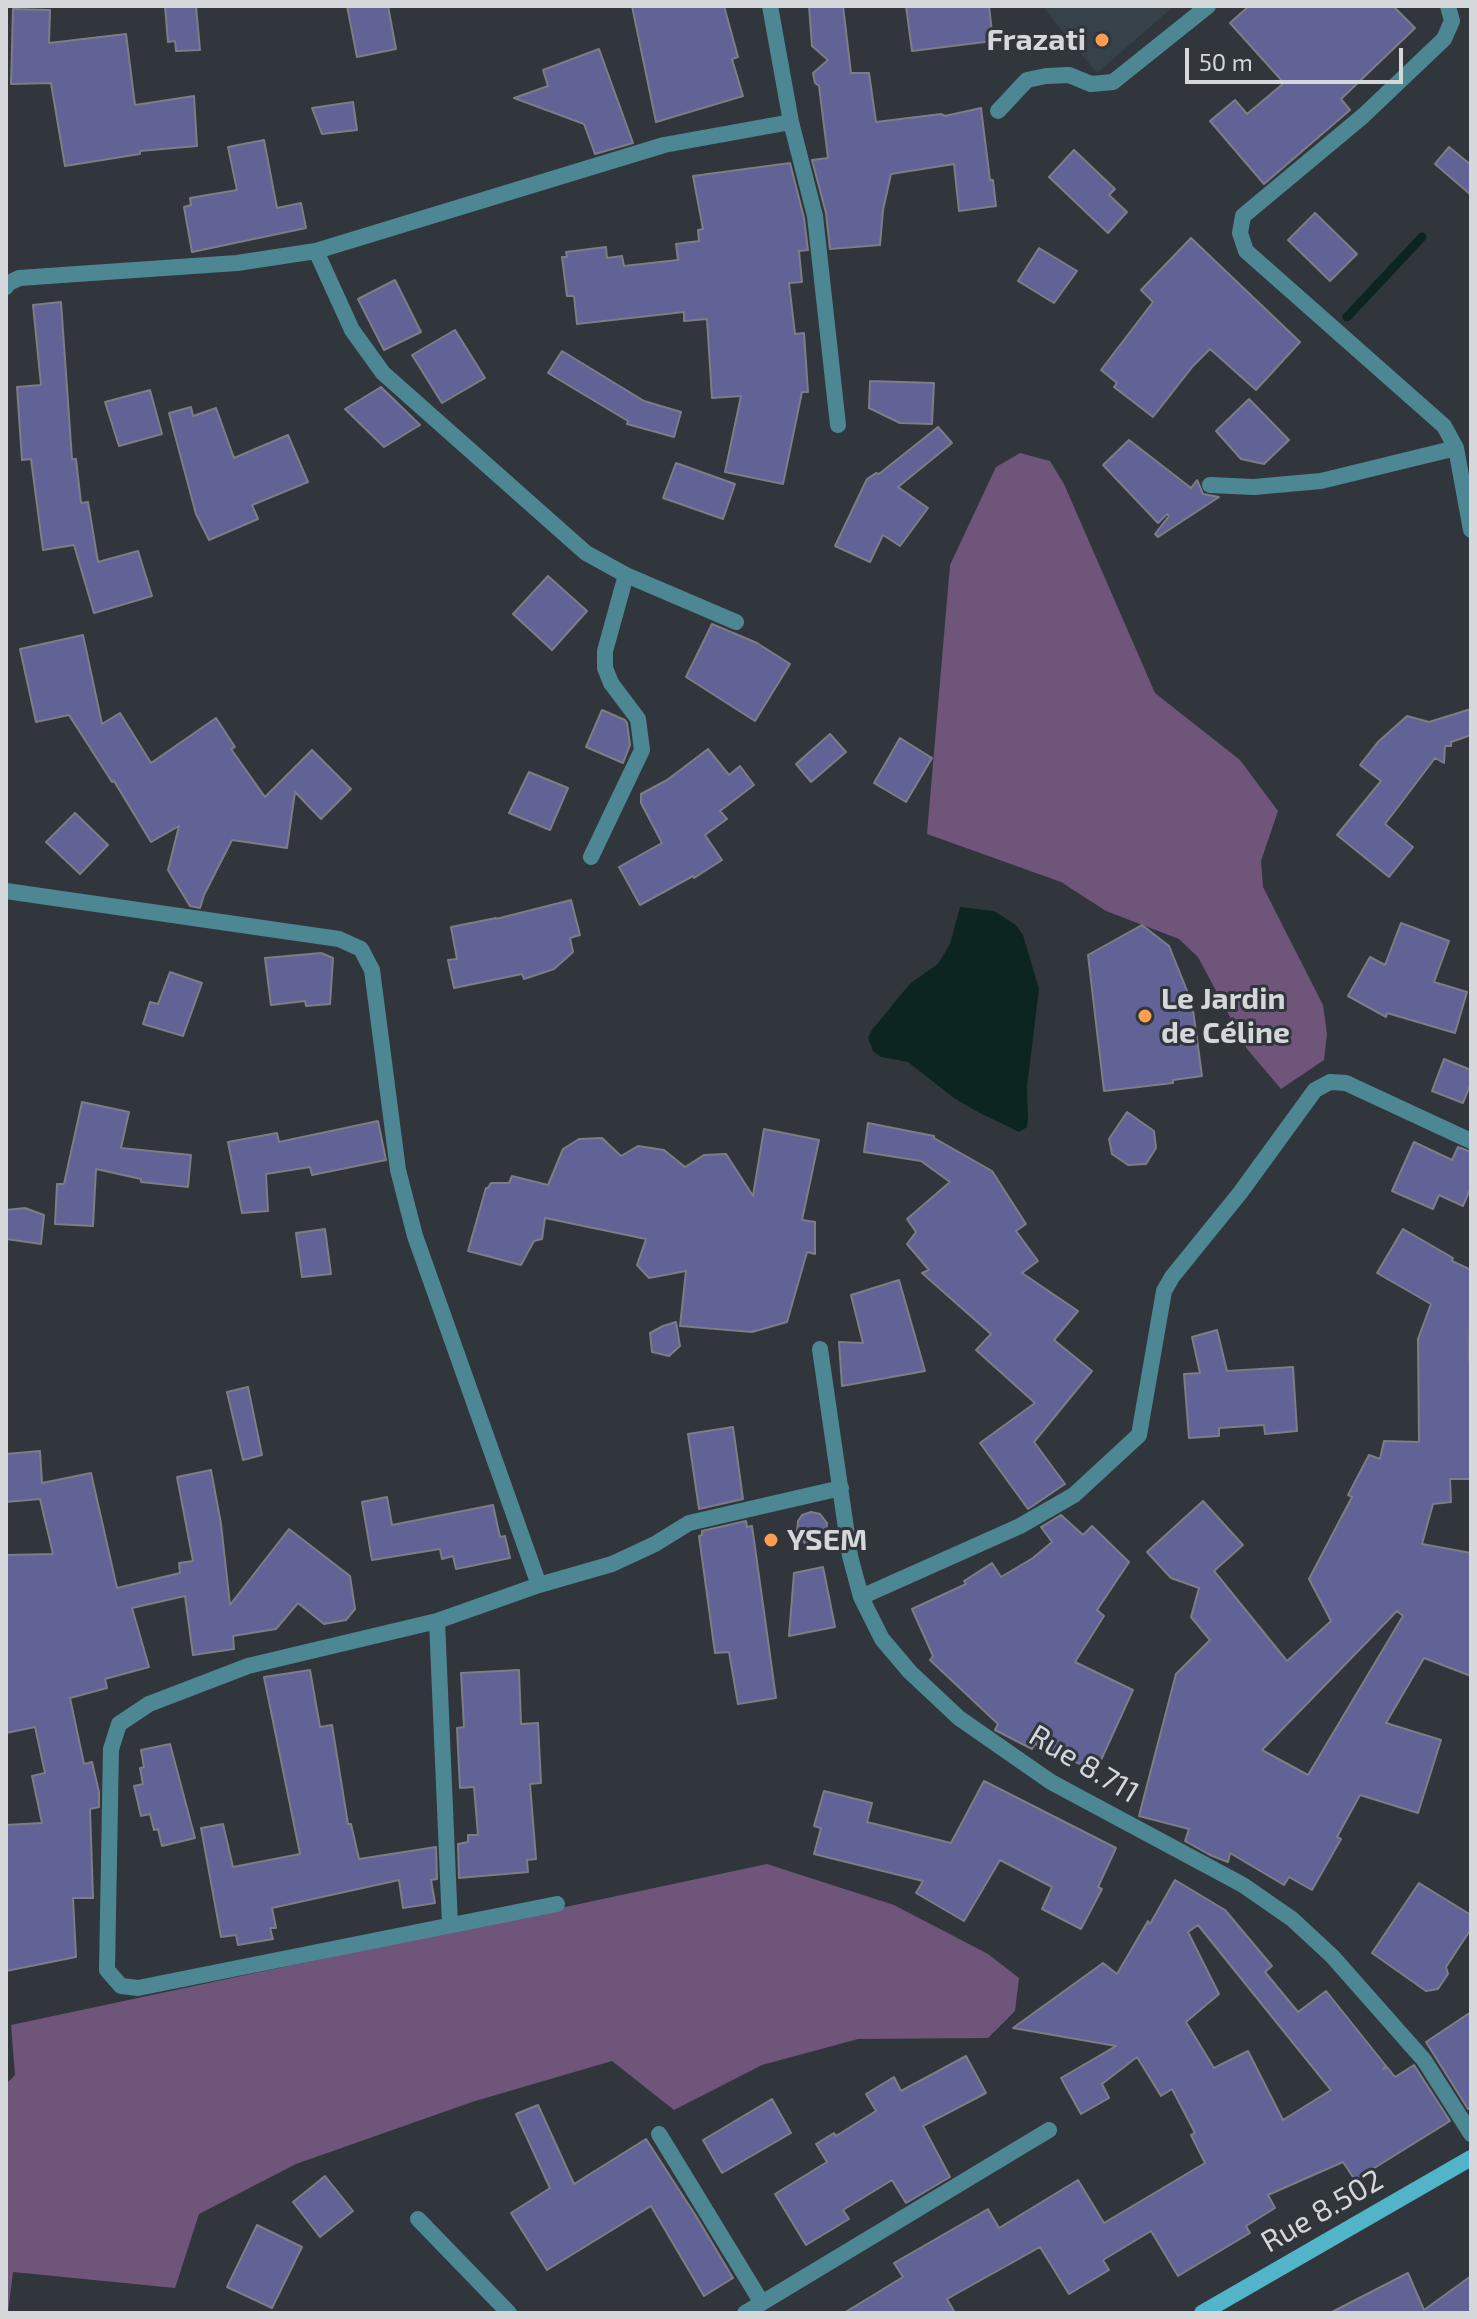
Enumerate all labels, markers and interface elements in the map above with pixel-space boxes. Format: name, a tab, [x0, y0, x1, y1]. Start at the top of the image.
place label: Frazati	[986, 22, 1086, 58]
marker: Frazati	[1093, 31, 1111, 49]
scale bar	[1189, 32, 1407, 82]
text: 50 m	[1199, 47, 1253, 76]
place label: Le Jardin de Céline	[1161, 981, 1290, 1052]
marker: Le Jardin de Céline	[1136, 1007, 1154, 1025]
place label: YSEM	[787, 1522, 867, 1558]
marker: YSEM	[762, 1531, 780, 1549]
street label: Rue 8.711	[1023, 1717, 1145, 1811]
street label: Rue 8.502	[1255, 2162, 1389, 2260]

